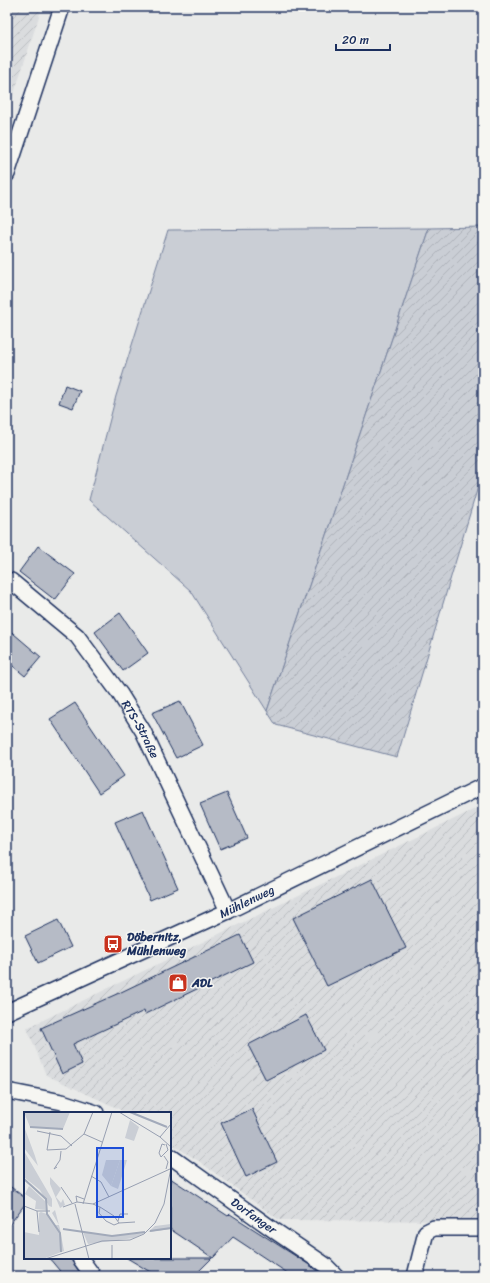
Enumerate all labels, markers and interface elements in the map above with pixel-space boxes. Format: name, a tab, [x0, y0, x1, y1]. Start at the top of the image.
scale bar	[336, 26, 390, 52]
text: 20 m	[342, 29, 369, 51]
street label: RTS-Straße	[115, 696, 165, 762]
street label: Mühlenweg	[216, 879, 278, 925]
place label: Döbernitz, Mühlenweg	[126, 926, 187, 962]
bus stop icon: Döbernitz, Mühlenweg	[102, 933, 124, 955]
shop icon: ADL	[167, 972, 189, 994]
place label: ADL	[191, 972, 213, 994]
inset map	[24, 1112, 171, 1259]
street label: Dorfanger	[226, 1192, 283, 1241]

